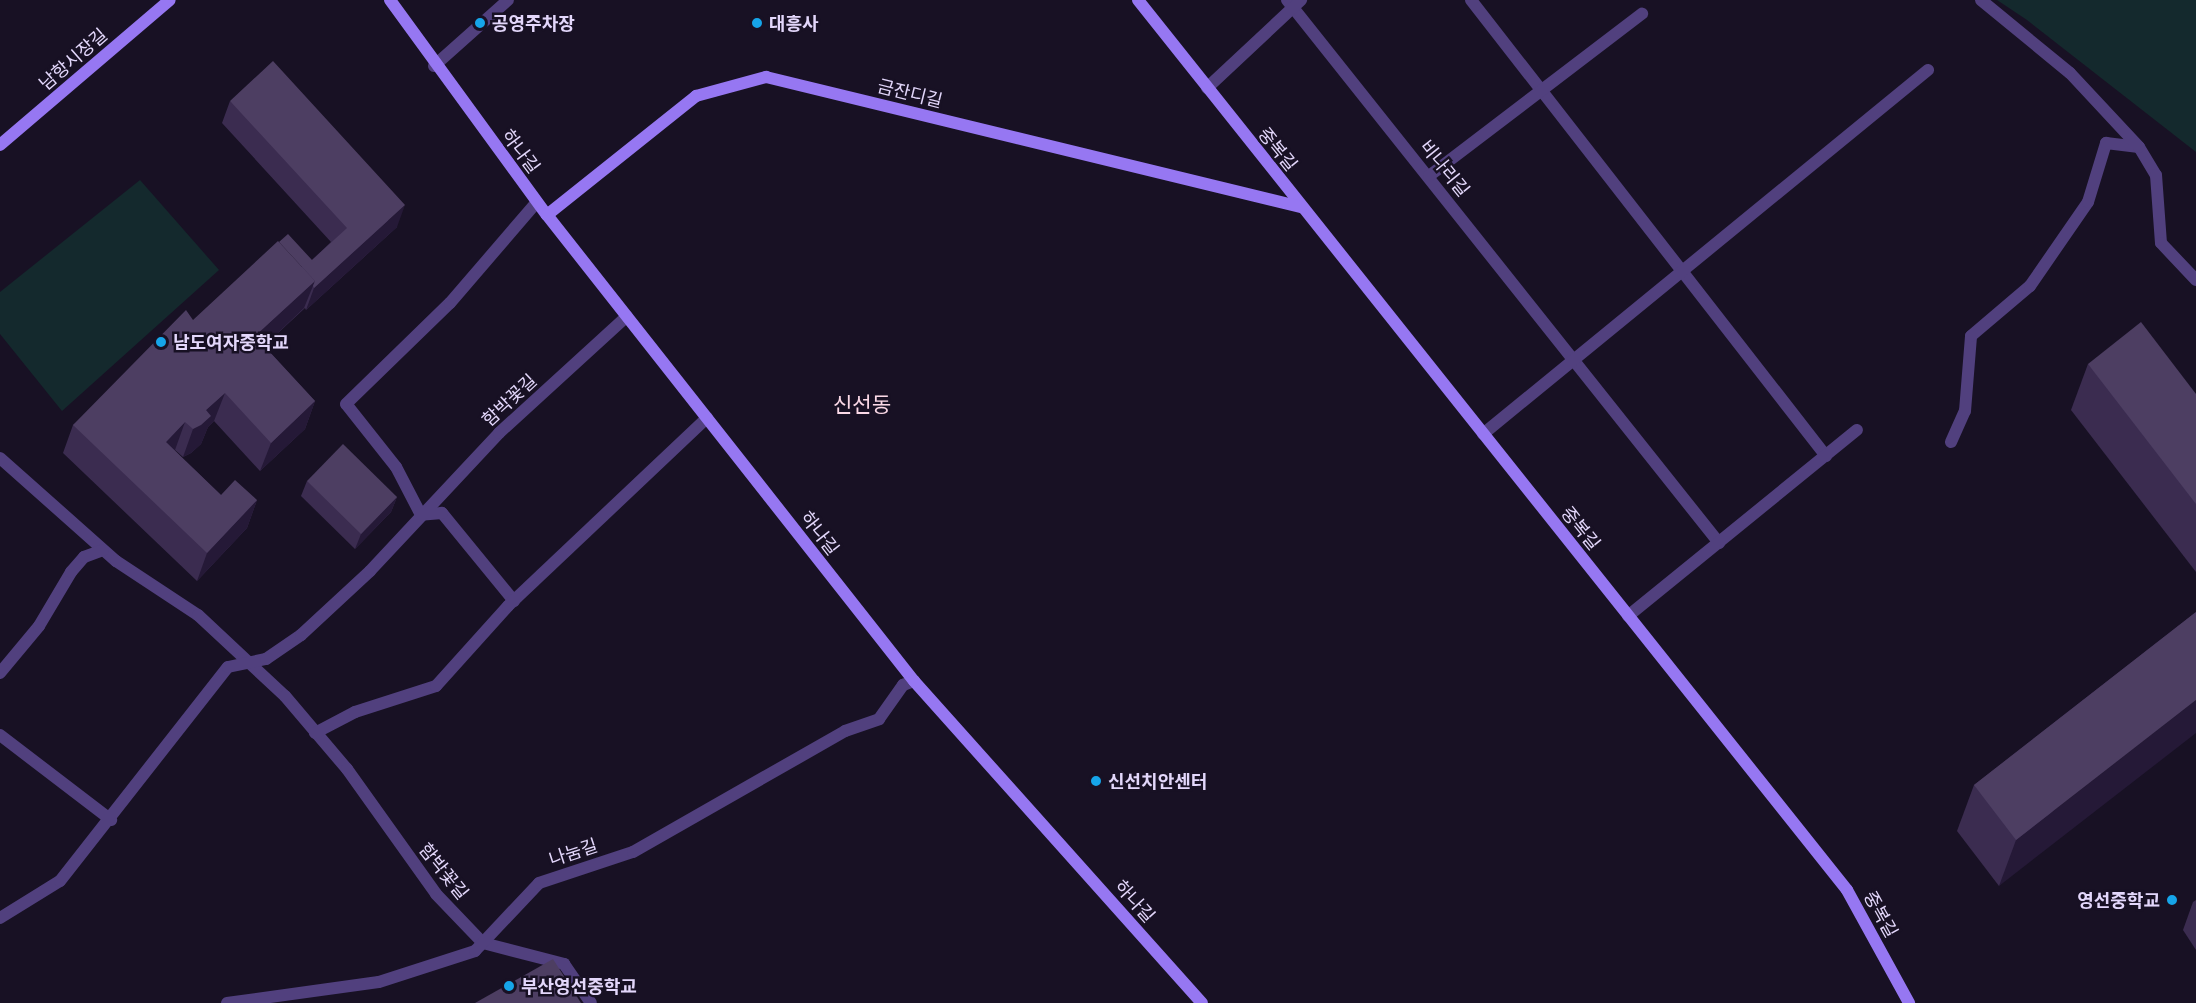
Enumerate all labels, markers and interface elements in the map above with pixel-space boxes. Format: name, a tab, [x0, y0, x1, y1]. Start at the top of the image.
place label: 공영주차장	[492, 12, 575, 34]
place label: 대흥사	[769, 12, 819, 34]
marker: 공영주차장	[473, 16, 487, 30]
marker: 대흥사	[750, 16, 764, 30]
street label: 남항시장길	[35, 24, 111, 94]
street label: 금잔디길	[875, 75, 945, 111]
street label: 중복길	[1254, 123, 1302, 175]
street label: 하나길	[497, 125, 545, 177]
street label: 비나리길	[1416, 135, 1474, 201]
place label: 남도여자중학교	[173, 331, 289, 353]
marker: 남도여자중학교	[154, 335, 168, 349]
street label: 함박꽃길	[477, 370, 541, 430]
district label: 신선동	[833, 391, 891, 417]
street label: 중복길	[1557, 502, 1605, 554]
street label: 하나길	[796, 507, 844, 559]
place label: 신선치안센터	[1108, 770, 1207, 792]
marker: 신선치안센터	[1089, 774, 1103, 788]
street label: 나눔길	[546, 834, 600, 870]
street label: 함박꽃길	[415, 838, 473, 904]
street label: 하나길	[1110, 875, 1160, 927]
street label: 중복길	[1860, 887, 1902, 941]
place label: 영선중학교	[2077, 889, 2160, 911]
marker: 영선중학교	[2165, 893, 2179, 907]
place label: 부산영선중학교	[521, 975, 637, 997]
marker: 부산영선중학교	[502, 979, 516, 993]

